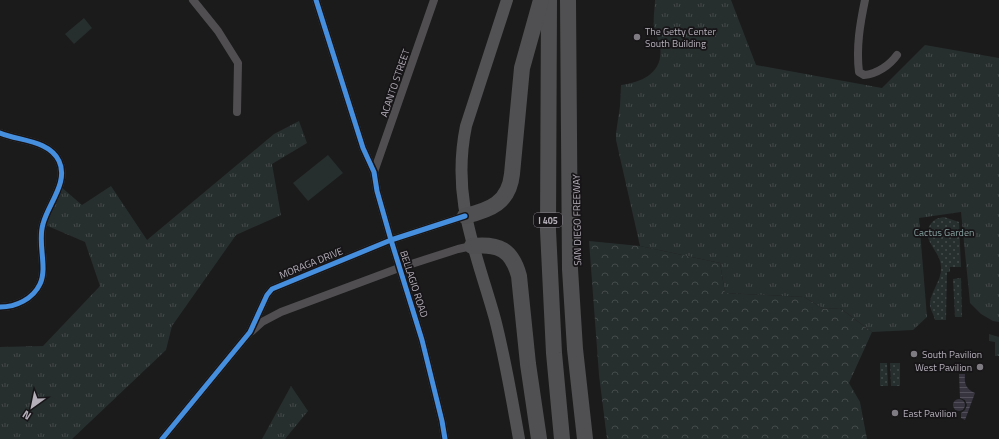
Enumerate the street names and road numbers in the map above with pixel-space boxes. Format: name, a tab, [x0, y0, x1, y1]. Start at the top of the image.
street label: ACANTO STREET	[376, 46, 414, 119]
street label: SAN DIEGO FREEWAY	[569, 173, 585, 266]
road number: I 405	[534, 213, 562, 227]
street label: MORAGA DRIVE	[277, 243, 346, 283]
street label: BELLAGIO ROAD	[396, 249, 432, 319]

